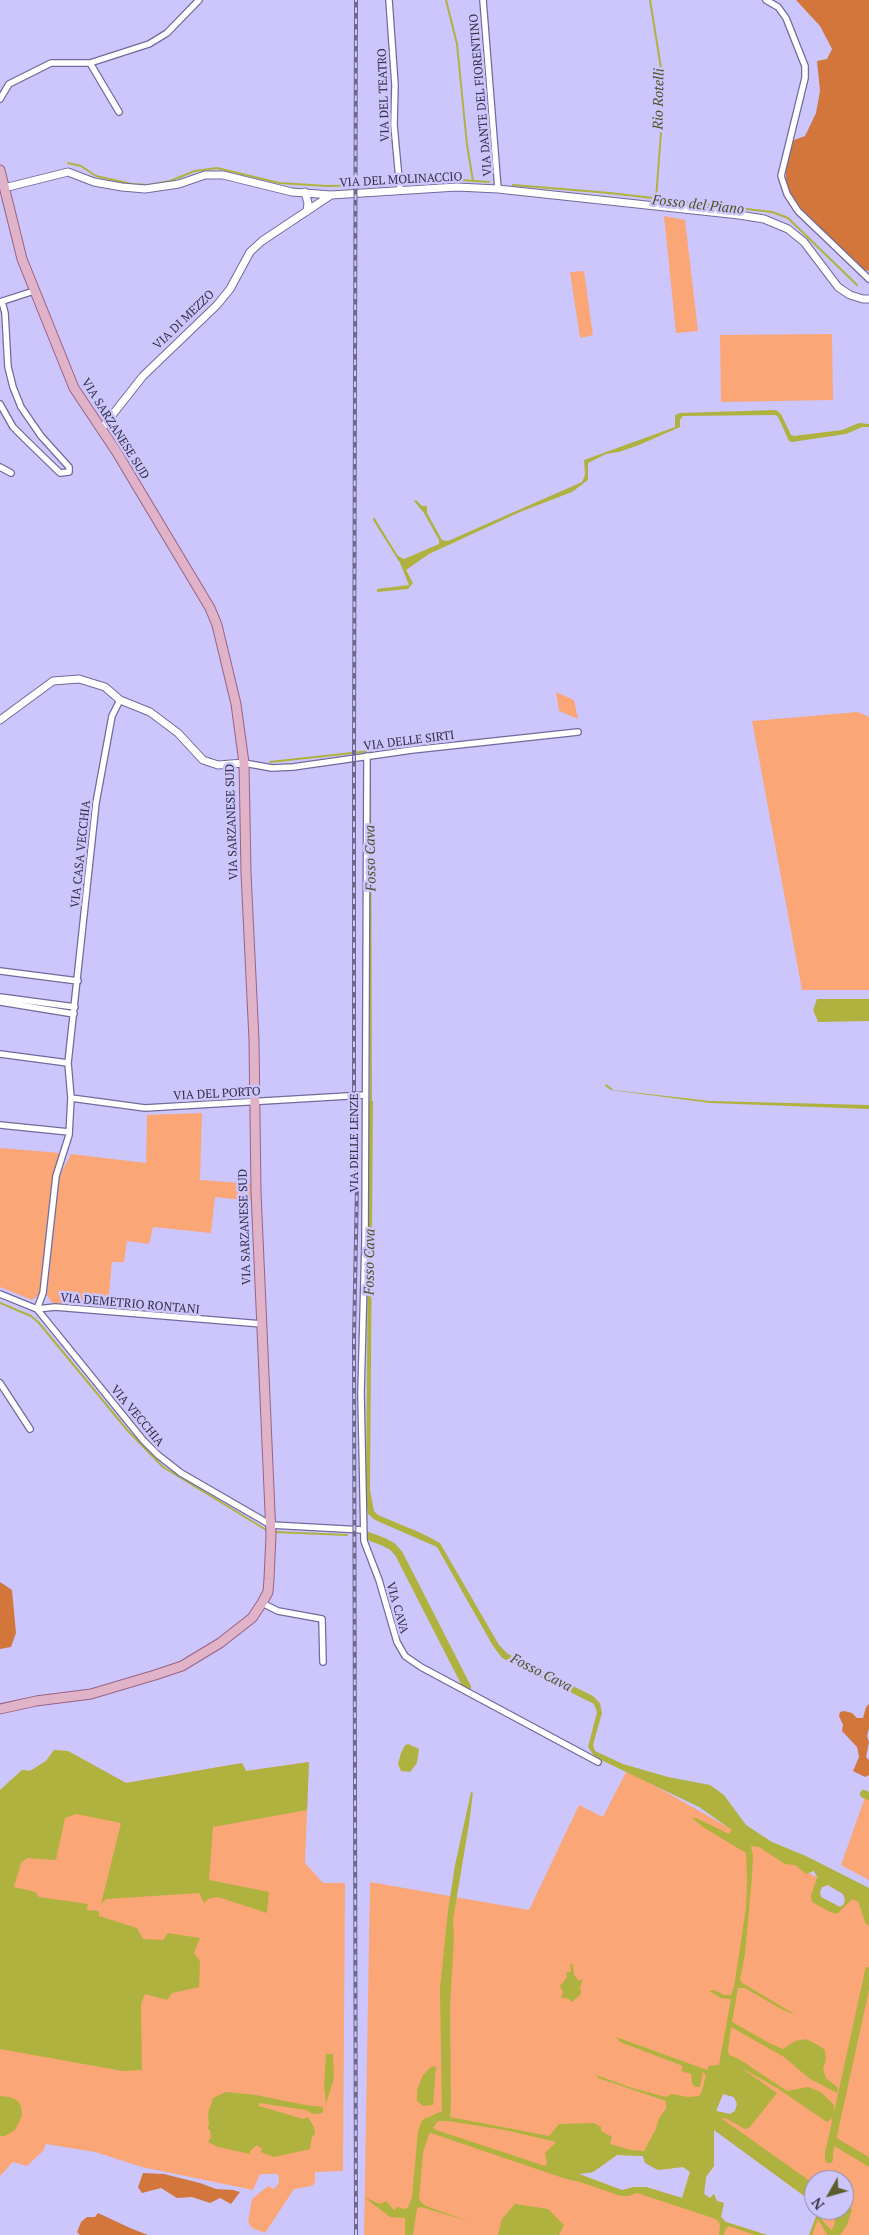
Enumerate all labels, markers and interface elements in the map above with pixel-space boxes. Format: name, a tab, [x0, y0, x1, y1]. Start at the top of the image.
street label: VIA DANTE DEL FIORENTINO	[467, 13, 495, 177]
street label: VIA DEL TEATRO	[375, 48, 393, 142]
water label: Rio Rotelli	[650, 68, 668, 130]
street label: VIA DEL MOLINACCIO	[339, 170, 463, 190]
water label: Fosso del Piano	[651, 192, 745, 218]
street label: VIA DI MEZZO	[150, 287, 218, 353]
street label: VIA SARZANESE SUD	[78, 376, 152, 482]
street label: VIA DELLE SIRTI	[363, 728, 455, 754]
street label: VIA SARZANESE SUD	[223, 764, 241, 880]
street label: VIA CASA VECCHIA	[68, 799, 94, 909]
water label: Fosso Cava	[362, 825, 380, 891]
street label: VIA DEL PORTO	[173, 1085, 261, 1103]
street label: VIA DELLE LENZE	[348, 1094, 362, 1192]
street label: VIA SARZANESE SUD	[236, 1169, 254, 1285]
water label: Fosso Cava	[361, 1229, 379, 1295]
street label: VIA DEMETRIO RONTANI	[60, 1291, 200, 1317]
street label: VIA VECCHIA	[107, 1383, 167, 1449]
street label: VIA CAVA	[383, 1580, 411, 1636]
water label: Fosso Cava	[508, 1650, 574, 1696]
north arrow	[804, 2170, 854, 2220]
text: N	[807, 2194, 828, 2214]

